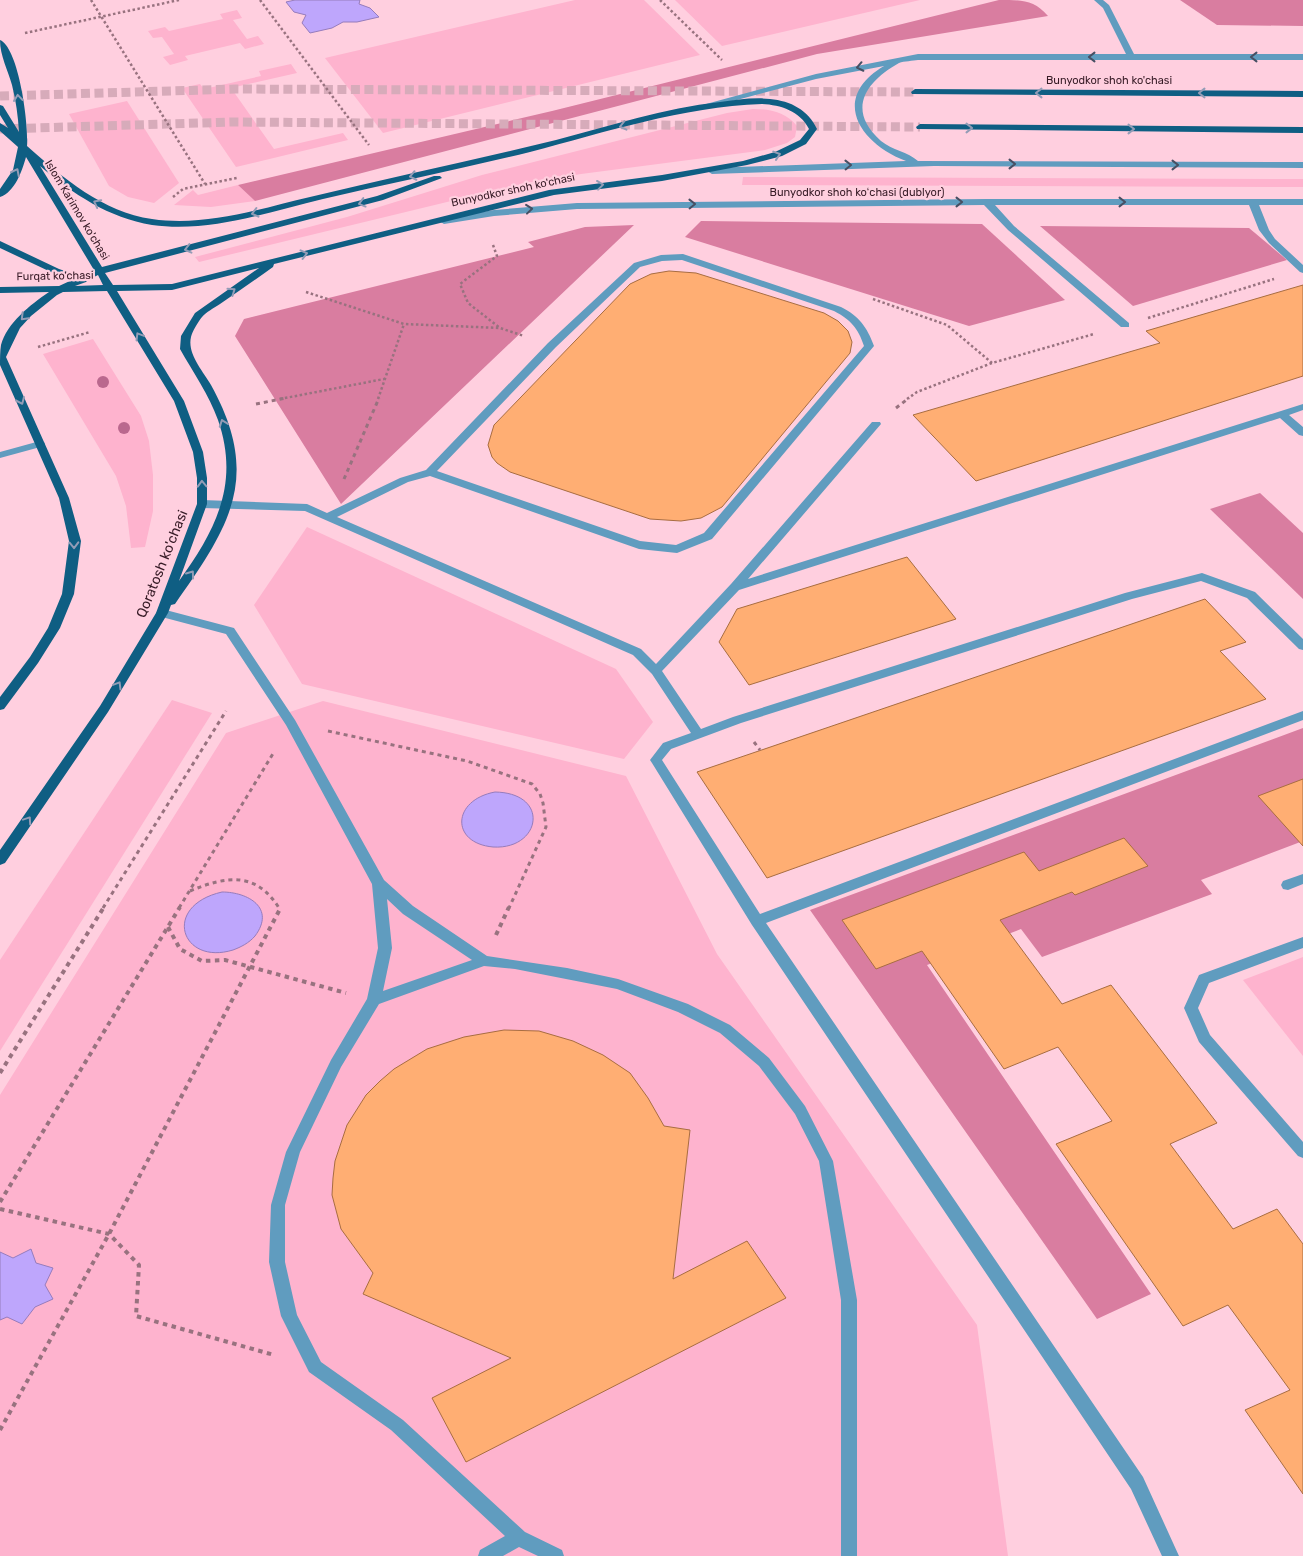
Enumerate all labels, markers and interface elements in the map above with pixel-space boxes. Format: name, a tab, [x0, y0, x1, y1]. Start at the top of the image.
one-way arrow	[1088, 52, 1096, 62]
one-way arrow	[1250, 52, 1258, 62]
one-way arrow	[856, 61, 865, 72]
street label: Bunyodkor shoh ko'chasi	[1046, 74, 1172, 87]
one-way arrow	[1035, 88, 1043, 98]
one-way arrow	[1198, 88, 1206, 98]
one-way arrow	[13, 93, 24, 101]
one-way arrow	[618, 120, 627, 131]
one-way arrow	[966, 123, 973, 133]
one-way arrow	[1128, 124, 1136, 134]
one-way arrow	[772, 151, 780, 161]
street label: Islom Karimov ko'chasi	[42, 158, 112, 262]
one-way arrow	[1008, 159, 1016, 169]
one-way arrow	[845, 160, 853, 170]
one-way arrow	[1171, 160, 1179, 170]
one-way arrow	[10, 168, 20, 177]
one-way arrow	[409, 170, 418, 181]
street label: Bunyodkor shoh ko'chasi	[450, 171, 576, 209]
one-way arrow	[596, 180, 604, 191]
street label: Bunyodkor shoh koʻchasi (dublyor)	[770, 186, 945, 199]
one-way arrow	[359, 197, 367, 207]
one-way arrow	[956, 197, 963, 207]
one-way arrow	[1118, 197, 1126, 207]
one-way arrow	[93, 199, 102, 209]
one-way arrow	[688, 199, 696, 209]
one-way arrow	[525, 204, 533, 215]
one-way arrow	[251, 207, 260, 218]
one-way arrow	[185, 243, 193, 253]
one-way arrow	[299, 249, 307, 259]
street label: Furqat ko'chasi	[16, 269, 94, 283]
one-way arrow	[226, 288, 236, 297]
one-way arrow	[21, 311, 30, 320]
one-way arrow	[136, 333, 146, 342]
one-way arrow	[14, 396, 25, 405]
one-way arrow	[219, 419, 229, 428]
one-way arrow	[197, 480, 207, 488]
street label: Qoratosh ko'chasi	[133, 508, 191, 620]
one-way arrow	[69, 542, 79, 549]
one-way arrow	[185, 571, 193, 580]
one-way arrow	[112, 682, 122, 691]
one-way arrow	[22, 816, 31, 826]

